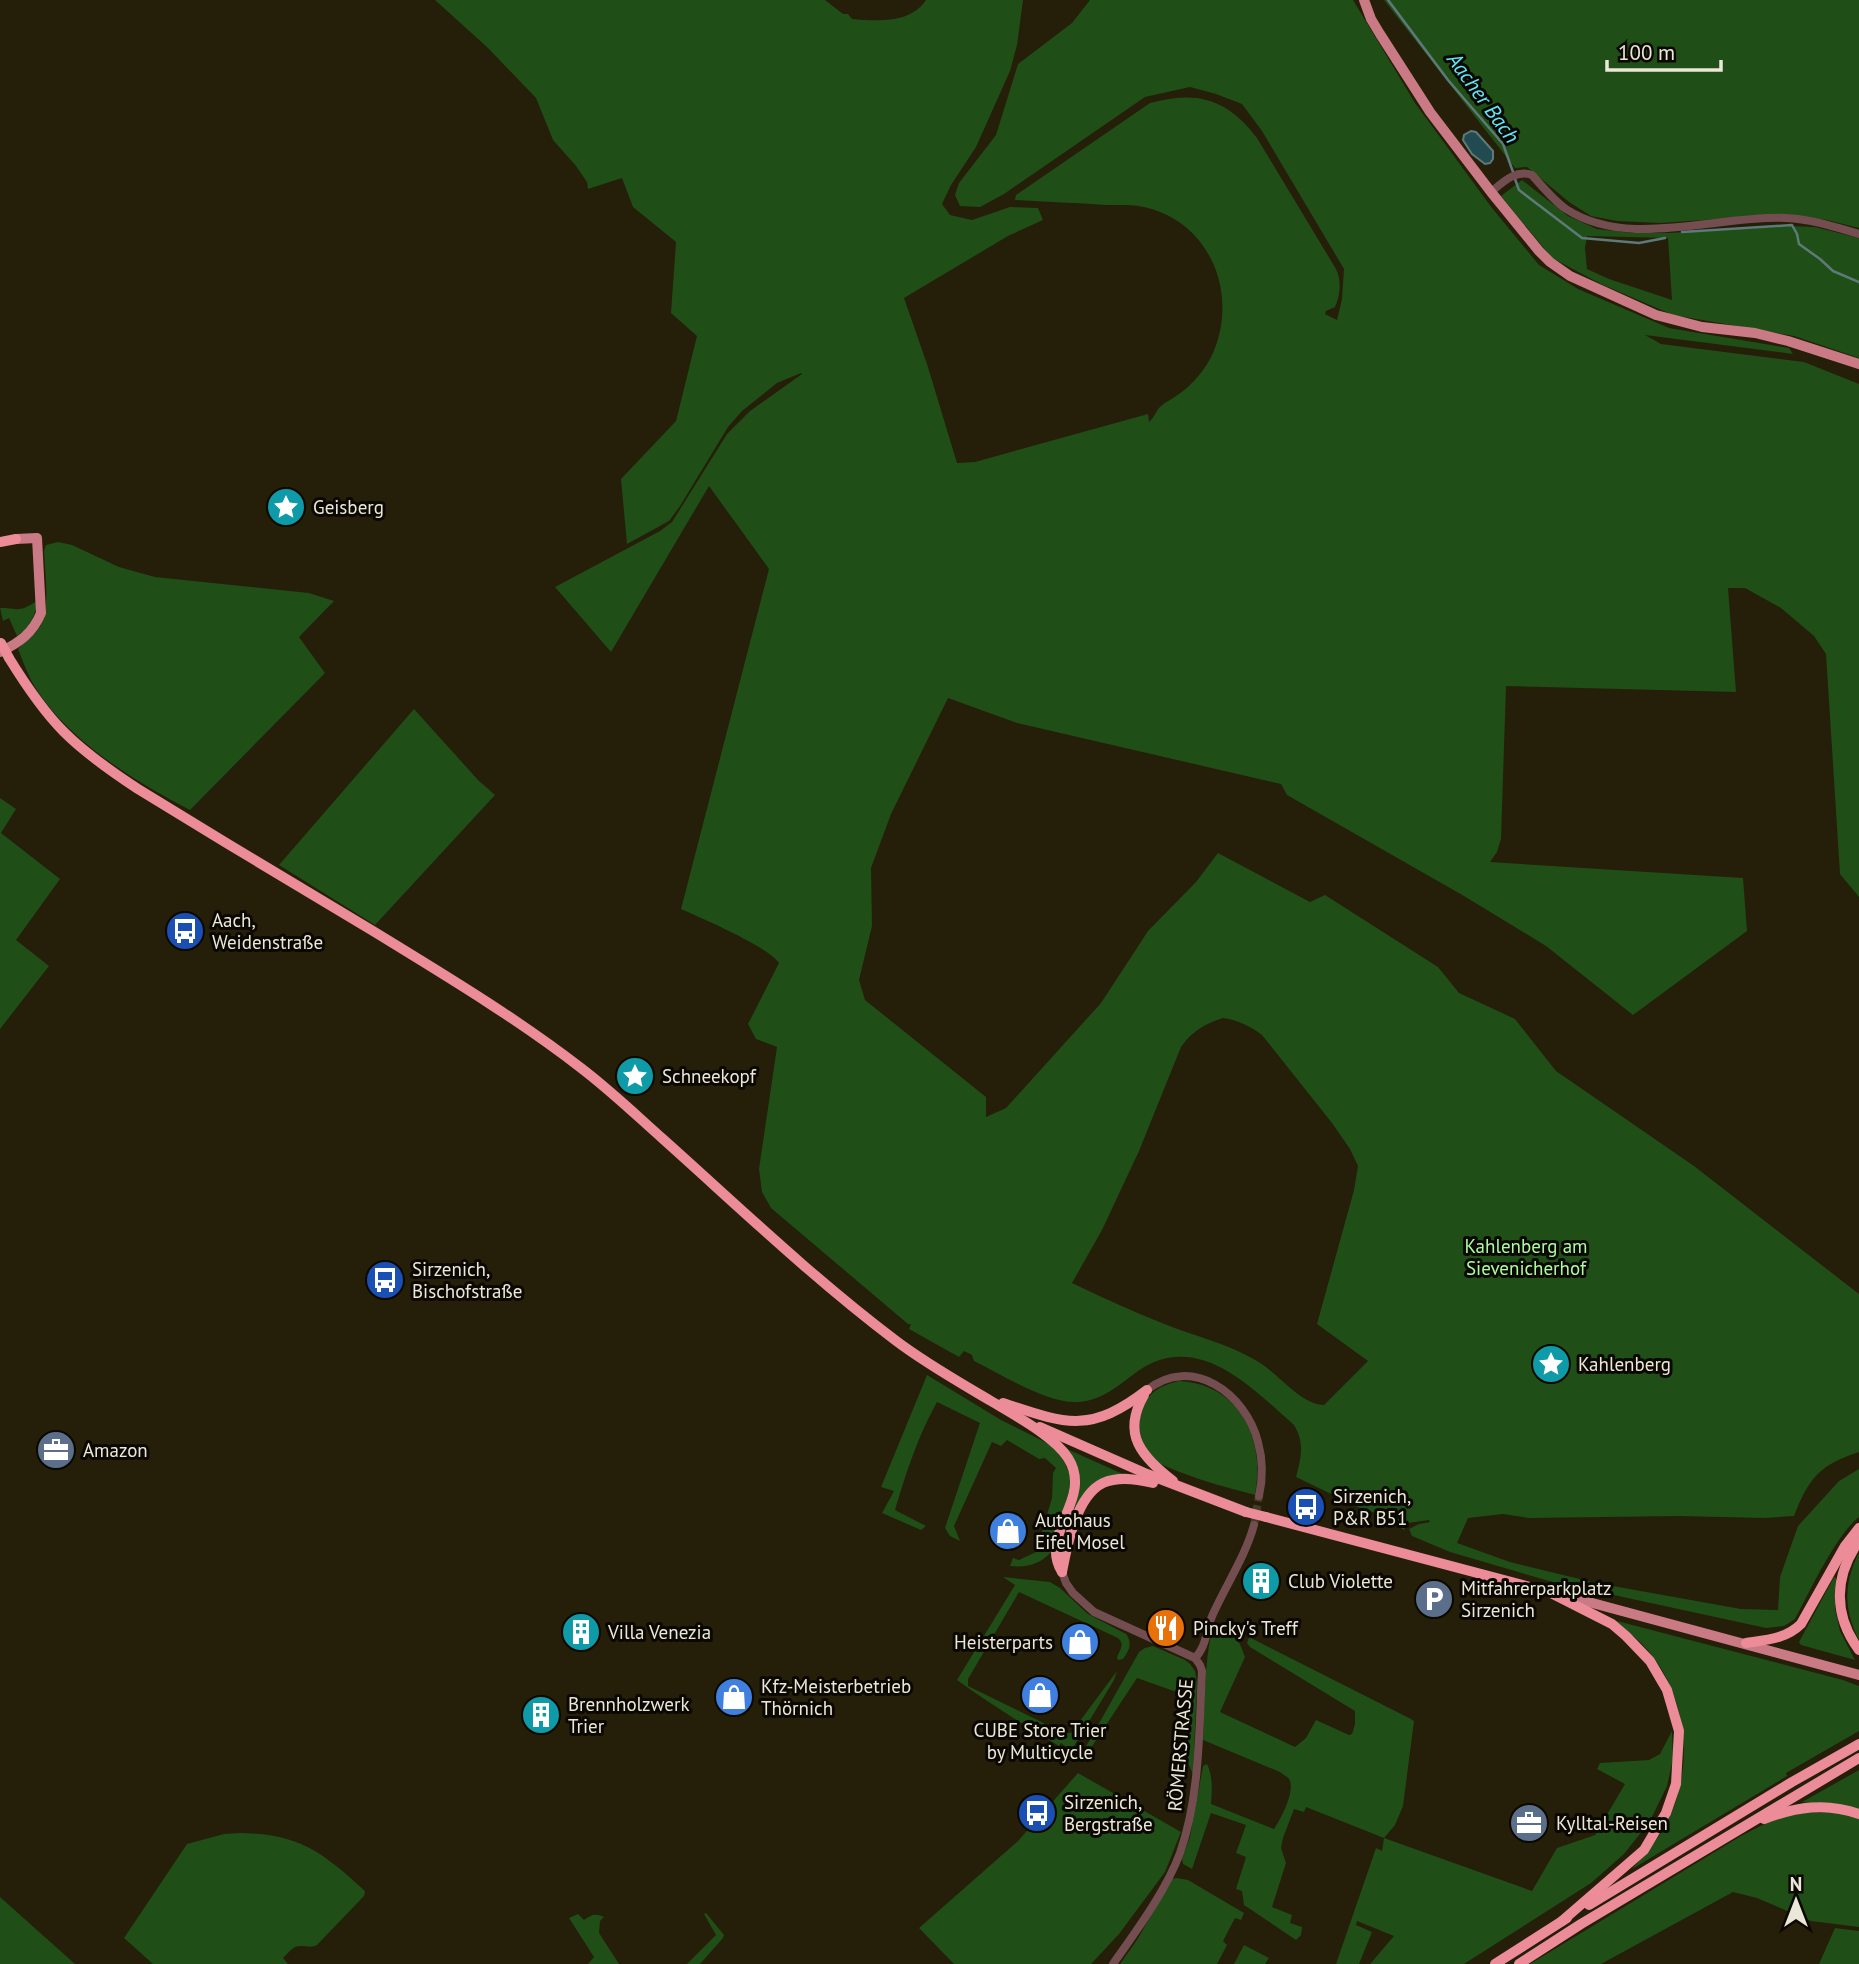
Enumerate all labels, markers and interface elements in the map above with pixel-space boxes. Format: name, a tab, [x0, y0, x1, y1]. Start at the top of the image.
scale bar	[1607, 28, 1721, 72]
text: 100 m	[1618, 39, 1675, 66]
water label: Aacher Bach	[1441, 46, 1525, 148]
place icon: Geisberg	[265, 486, 307, 528]
place label: Geisberg	[313, 495, 384, 519]
place label: Aach, Weidenstraße	[212, 908, 323, 954]
bus stop icon: Aach, Weidenstraße	[164, 910, 206, 952]
place icon: Schneekopf	[614, 1055, 656, 1097]
place label: Schneekopf	[662, 1064, 757, 1088]
park label: Kahlenberg am Sievenicherhof	[1465, 1234, 1587, 1280]
place label: Sirzenich, Bischofstraße	[412, 1257, 522, 1303]
bus stop icon: Sirzenich, Bischofstraße	[364, 1259, 406, 1301]
place icon: Kahlenberg	[1530, 1343, 1572, 1385]
place label: Kahlenberg	[1578, 1352, 1671, 1376]
office icon: Amazon	[35, 1429, 77, 1471]
place label: Amazon	[83, 1438, 148, 1462]
place label: Sirzenich, P&R B51	[1333, 1484, 1411, 1530]
bus stop icon: Sirzenich, P&R B51	[1285, 1486, 1327, 1528]
place label: Autohaus Eifel Mosel	[1035, 1508, 1125, 1554]
shop icon: Autohaus Eifel Mosel	[987, 1510, 1029, 1552]
building icon: Club Violette	[1240, 1560, 1282, 1602]
place label: Club Violette	[1288, 1569, 1393, 1593]
place label: Mitfahrerparkplatz Sirzenich	[1461, 1576, 1611, 1622]
parking icon: Mitfahrerparkplatz Sirzenich	[1413, 1578, 1455, 1620]
restaurant icon: Pincky's Treff	[1145, 1607, 1187, 1649]
building icon: Villa Venezia	[560, 1611, 602, 1653]
place label: Pincky's Treff	[1193, 1616, 1299, 1640]
place label: Villa Venezia	[607, 1620, 711, 1644]
shop icon: Heisterparts	[1059, 1621, 1101, 1663]
place label: Heisterparts	[954, 1630, 1053, 1654]
place label: Kfz-Meisterbetrieb Thörnich	[761, 1674, 911, 1720]
shop icon: CUBE Store Trier by Multicycle	[1019, 1674, 1061, 1716]
shop icon: Kfz-Meisterbetrieb Thörnich	[713, 1676, 755, 1718]
street label: RÖMERSTRASSE	[1162, 1678, 1198, 1812]
place label: Brennholzwerk Trier	[568, 1692, 690, 1738]
building icon: Brennholzwerk Trier	[520, 1694, 562, 1736]
place label: CUBE Store Trier by Multicycle	[974, 1718, 1107, 1764]
place label: Sirzenich, Bergstraße	[1064, 1790, 1153, 1836]
bus stop icon: Sirzenich, Bergstraße	[1016, 1792, 1058, 1834]
office icon: Kylltal-Reisen	[1508, 1802, 1550, 1844]
place label: Kylltal-Reisen	[1556, 1811, 1668, 1835]
north arrow	[1761, 1866, 1831, 1936]
text: N	[1790, 1872, 1802, 1896]

